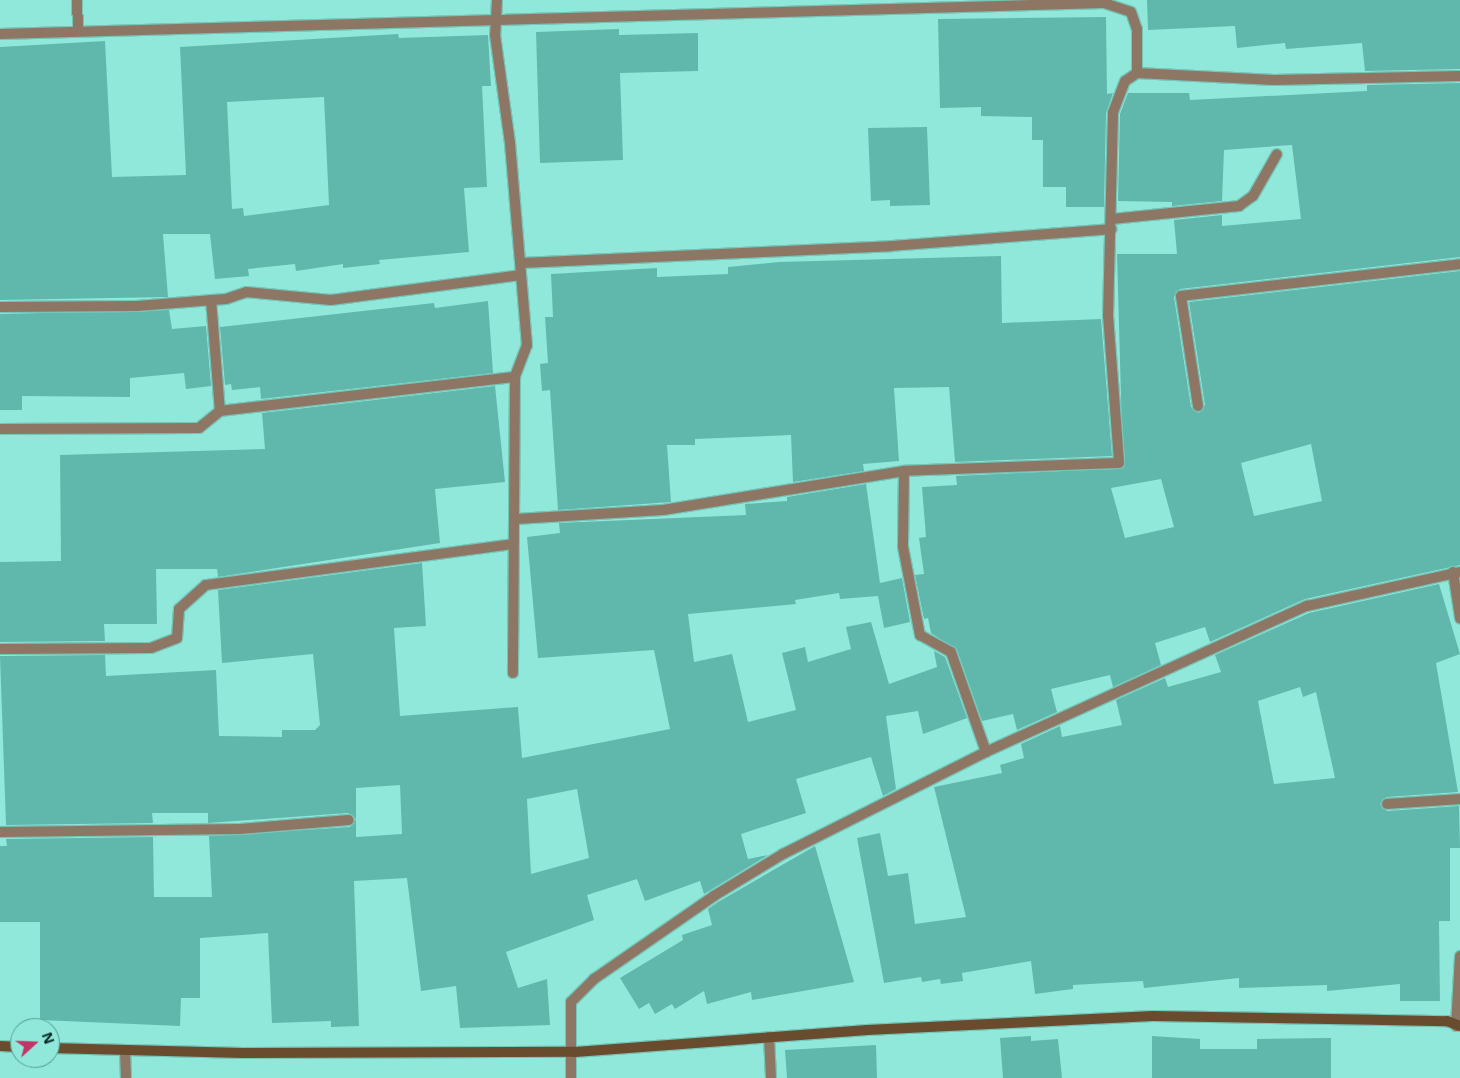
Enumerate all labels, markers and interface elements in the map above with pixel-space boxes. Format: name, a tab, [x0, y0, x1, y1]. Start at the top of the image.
north arrow	[10, 1018, 60, 1068]
text: N	[38, 1029, 59, 1047]

